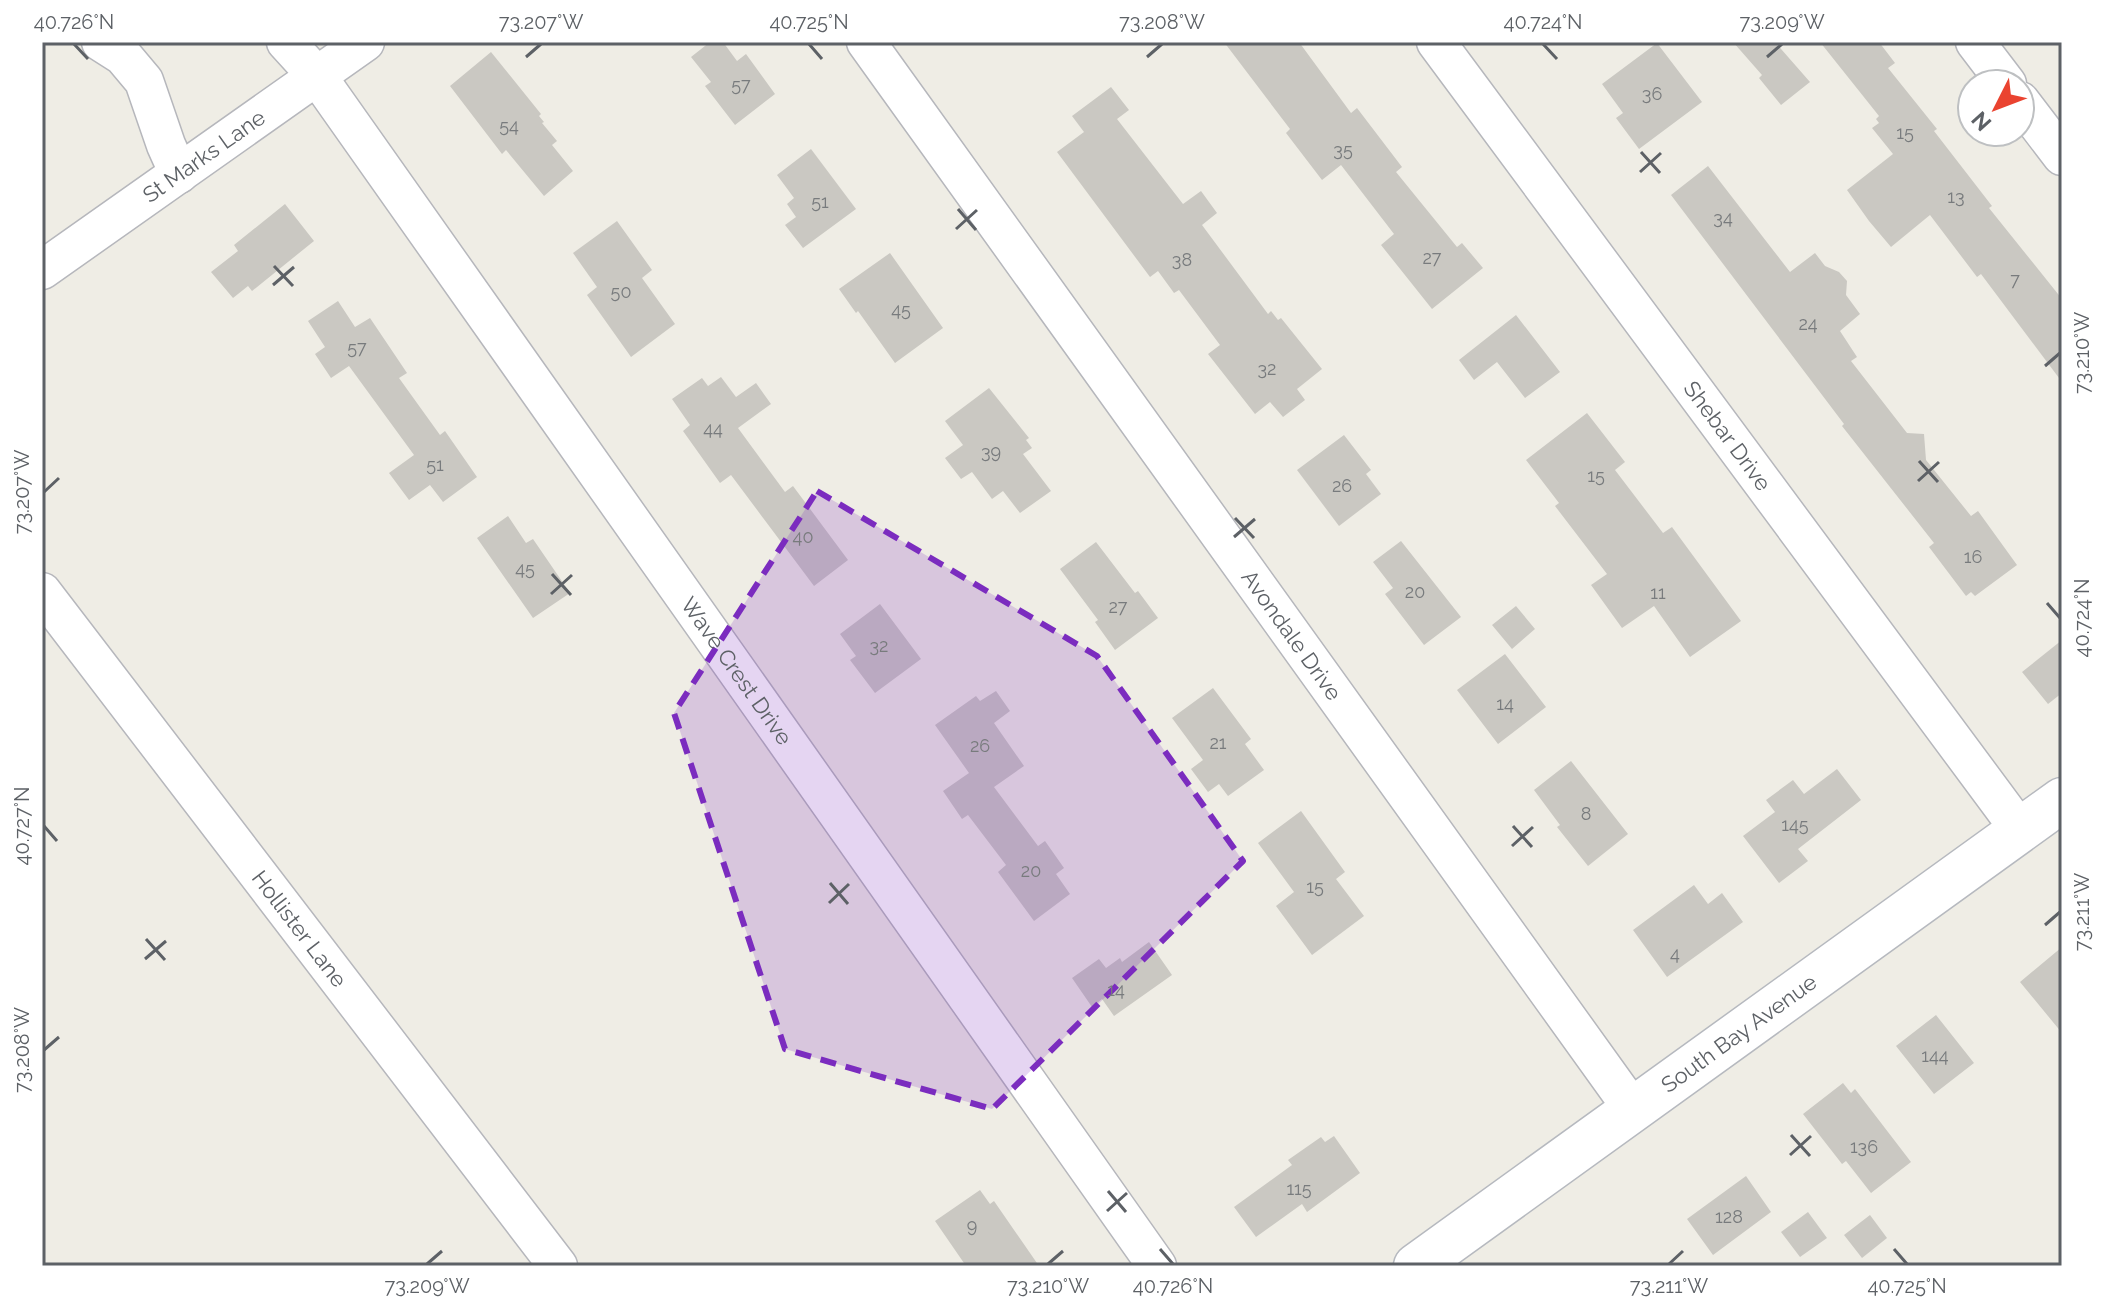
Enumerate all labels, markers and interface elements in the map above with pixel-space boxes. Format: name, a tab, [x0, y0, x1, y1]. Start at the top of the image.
text: 40.726°N	[34, 10, 114, 34]
text: 73.207°W	[499, 10, 583, 34]
text: 40.725°N	[769, 10, 849, 34]
text: 73.208°W	[1119, 10, 1205, 34]
text: 40.724°N	[1504, 10, 1583, 34]
text: 73.209°W	[1739, 10, 1825, 34]
north arrow	[1956, 68, 2036, 148]
house number: 57	[731, 74, 751, 95]
house number: 36	[1642, 83, 1662, 104]
street label: St Marks Lane	[138, 104, 270, 208]
text: N	[1966, 106, 1996, 136]
house number: 54	[499, 115, 519, 136]
house number: 15	[1896, 122, 1914, 143]
house number: 35	[1333, 139, 1353, 160]
house number: 13	[1947, 186, 1965, 207]
house number: 51	[811, 191, 829, 212]
house number: 34	[1713, 207, 1733, 228]
house number: 27	[1422, 247, 1442, 268]
house number: 38	[1172, 249, 1192, 270]
house number: 7	[2010, 269, 2020, 290]
house number: 50	[611, 281, 631, 302]
house number: 45	[891, 299, 911, 320]
text: 73.210°W	[2070, 312, 2094, 394]
house number: 24	[1798, 313, 1818, 334]
house number: 57	[347, 337, 367, 358]
house number: 32	[1258, 358, 1277, 379]
street label: Shebar Drive	[1679, 376, 1777, 496]
house number: 44	[703, 418, 723, 439]
house number: 39	[981, 441, 1001, 462]
text: 73.207°W	[10, 450, 34, 534]
house number: 51	[426, 454, 444, 475]
house number: 15	[1587, 465, 1605, 486]
house number: 26	[1332, 475, 1352, 496]
house number: 40	[793, 526, 813, 547]
house number: 16	[1964, 546, 1982, 567]
house number: 45	[515, 558, 535, 579]
street label: Avondale Drive	[1236, 565, 1348, 705]
text: 40.724°N	[2070, 579, 2094, 658]
house number: 20	[1405, 581, 1425, 602]
house number: 11	[1650, 582, 1666, 603]
street label: Wave Crest Drive	[676, 592, 798, 750]
house number: 27	[1108, 596, 1128, 617]
house number: 32	[870, 635, 889, 656]
house number: 14	[1496, 693, 1514, 714]
house number: 21	[1209, 732, 1227, 753]
house number: 26	[970, 735, 990, 756]
text: 40.727°N	[10, 786, 34, 866]
house number: 8	[1581, 803, 1591, 824]
house number: 145	[1781, 814, 1809, 835]
house number: 20	[1021, 860, 1041, 881]
street label: Hollister Lane	[247, 865, 353, 992]
text: 73.211°W	[2070, 873, 2094, 951]
house number: 15	[1306, 876, 1324, 897]
house number: 4	[1670, 943, 1680, 964]
street label: South Bay Avenue	[1656, 968, 1822, 1098]
house number: 14	[1107, 979, 1125, 1000]
text: 73.208°W	[10, 1007, 34, 1093]
house number: 144	[1921, 1045, 1949, 1066]
house number: 136	[1850, 1136, 1878, 1157]
house number: 115	[1286, 1178, 1312, 1199]
house number: 128	[1715, 1206, 1743, 1227]
house number: 9	[967, 1215, 977, 1236]
text: 73.209°W	[384, 1274, 470, 1298]
text: 73.210°W	[1007, 1274, 1089, 1298]
text: 40.726°N	[1133, 1274, 1213, 1298]
text: 73.211°W	[1630, 1274, 1708, 1298]
text: 40.725°N	[1867, 1274, 1947, 1298]

